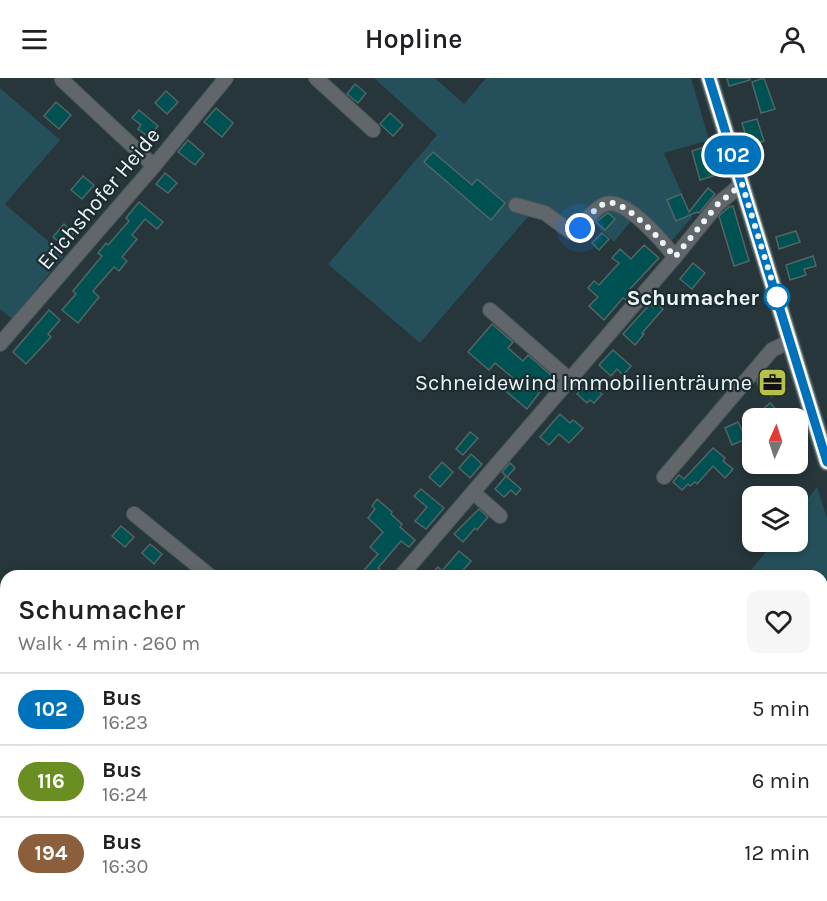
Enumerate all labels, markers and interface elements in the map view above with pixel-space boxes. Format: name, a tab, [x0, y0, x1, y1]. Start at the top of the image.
icon: menu	[18, 23, 51, 56]
text: Hopline	[365, 23, 462, 55]
icon: person	[776, 23, 809, 56]
street label: Erichshofer Heide	[32, 122, 166, 275]
line badge: 102	[698, 136, 768, 175]
text: 102	[716, 143, 750, 167]
your location	[565, 213, 595, 243]
marker: Schumacher	[764, 284, 790, 310]
place label: Schumacher	[626, 285, 759, 311]
office icon: Schneidewind Immobilienträume	[757, 366, 789, 398]
place label: Schneidewind Immobilienträume	[415, 370, 752, 396]
north arrow	[742, 408, 808, 474]
map controls	[742, 408, 808, 552]
button: layers	[742, 486, 808, 552]
button: heart	[747, 590, 810, 653]
text: Schumacher	[18, 593, 185, 626]
text: Walk · 4 min · 260 m	[18, 632, 200, 655]
text: Bus	[102, 685, 142, 711]
text: 5 min	[752, 696, 810, 722]
text: 102	[34, 697, 68, 721]
text: 16:23	[102, 711, 148, 734]
text: Bus	[102, 757, 142, 783]
text: 6 min	[752, 768, 810, 794]
text: 116	[37, 769, 65, 793]
text: 16:24	[102, 783, 147, 806]
text: Bus	[102, 829, 142, 855]
text: 12 min	[744, 840, 810, 866]
text: 194	[35, 841, 67, 865]
text: 16:30	[102, 855, 148, 878]

